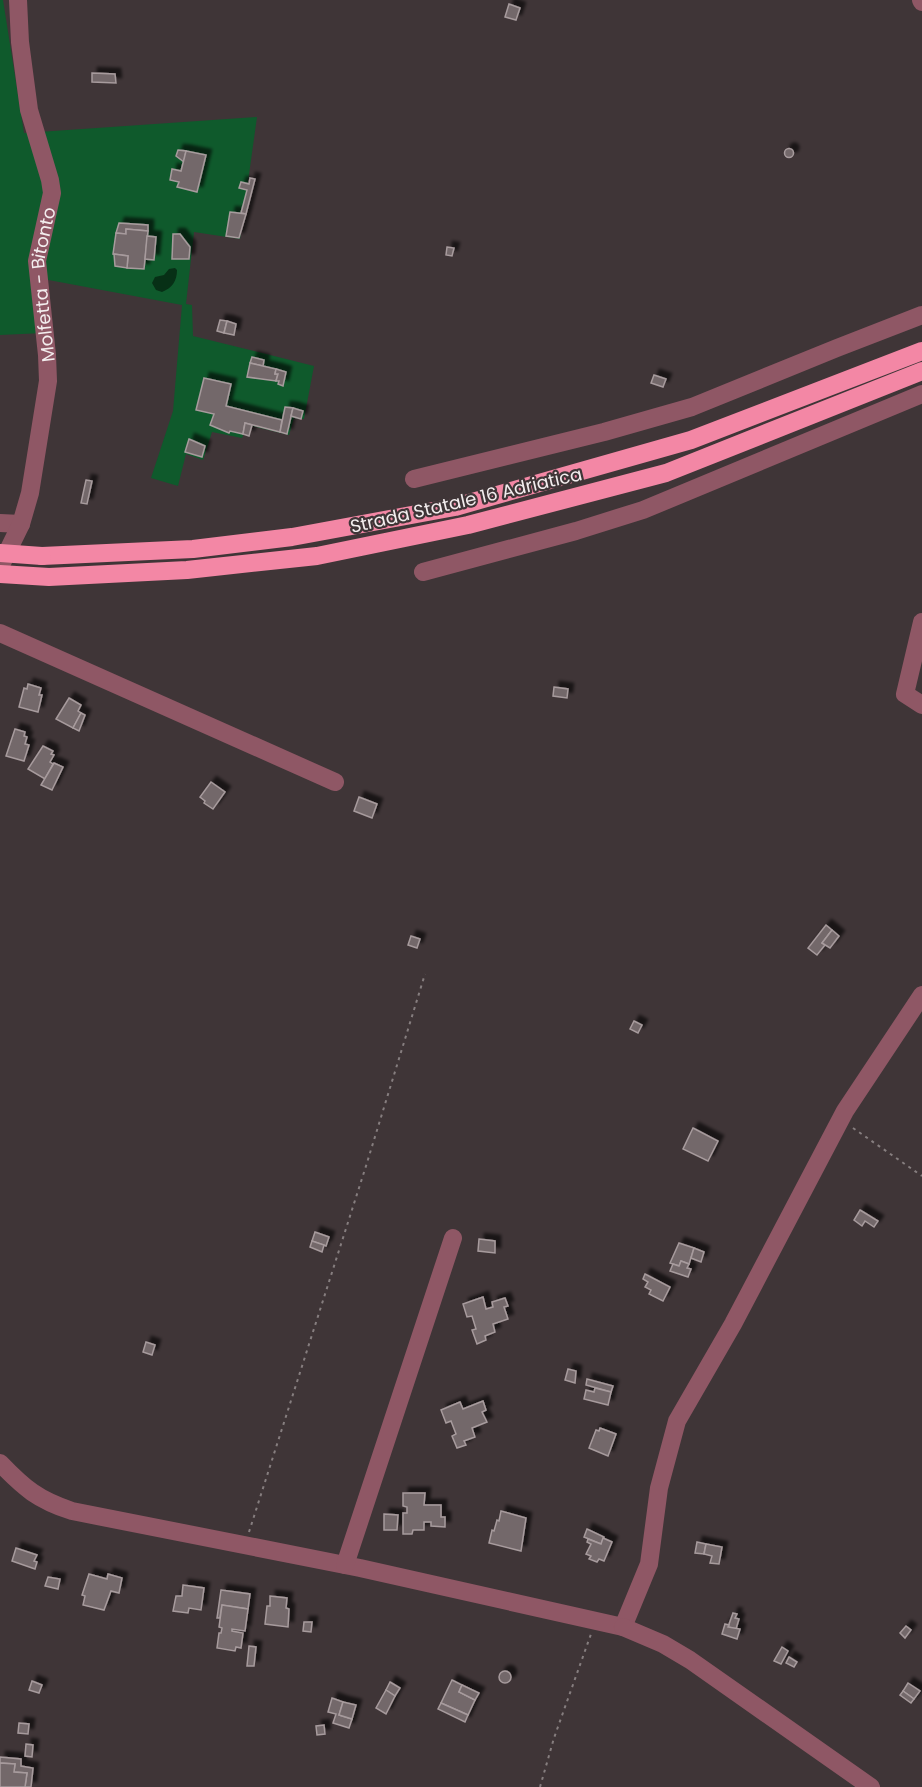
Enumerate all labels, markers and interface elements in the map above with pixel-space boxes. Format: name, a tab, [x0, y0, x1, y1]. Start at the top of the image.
street label: Molfetta - Bitonto	[24, 204, 61, 363]
street label: Strada Statale 16 Adriatica	[348, 461, 584, 539]

